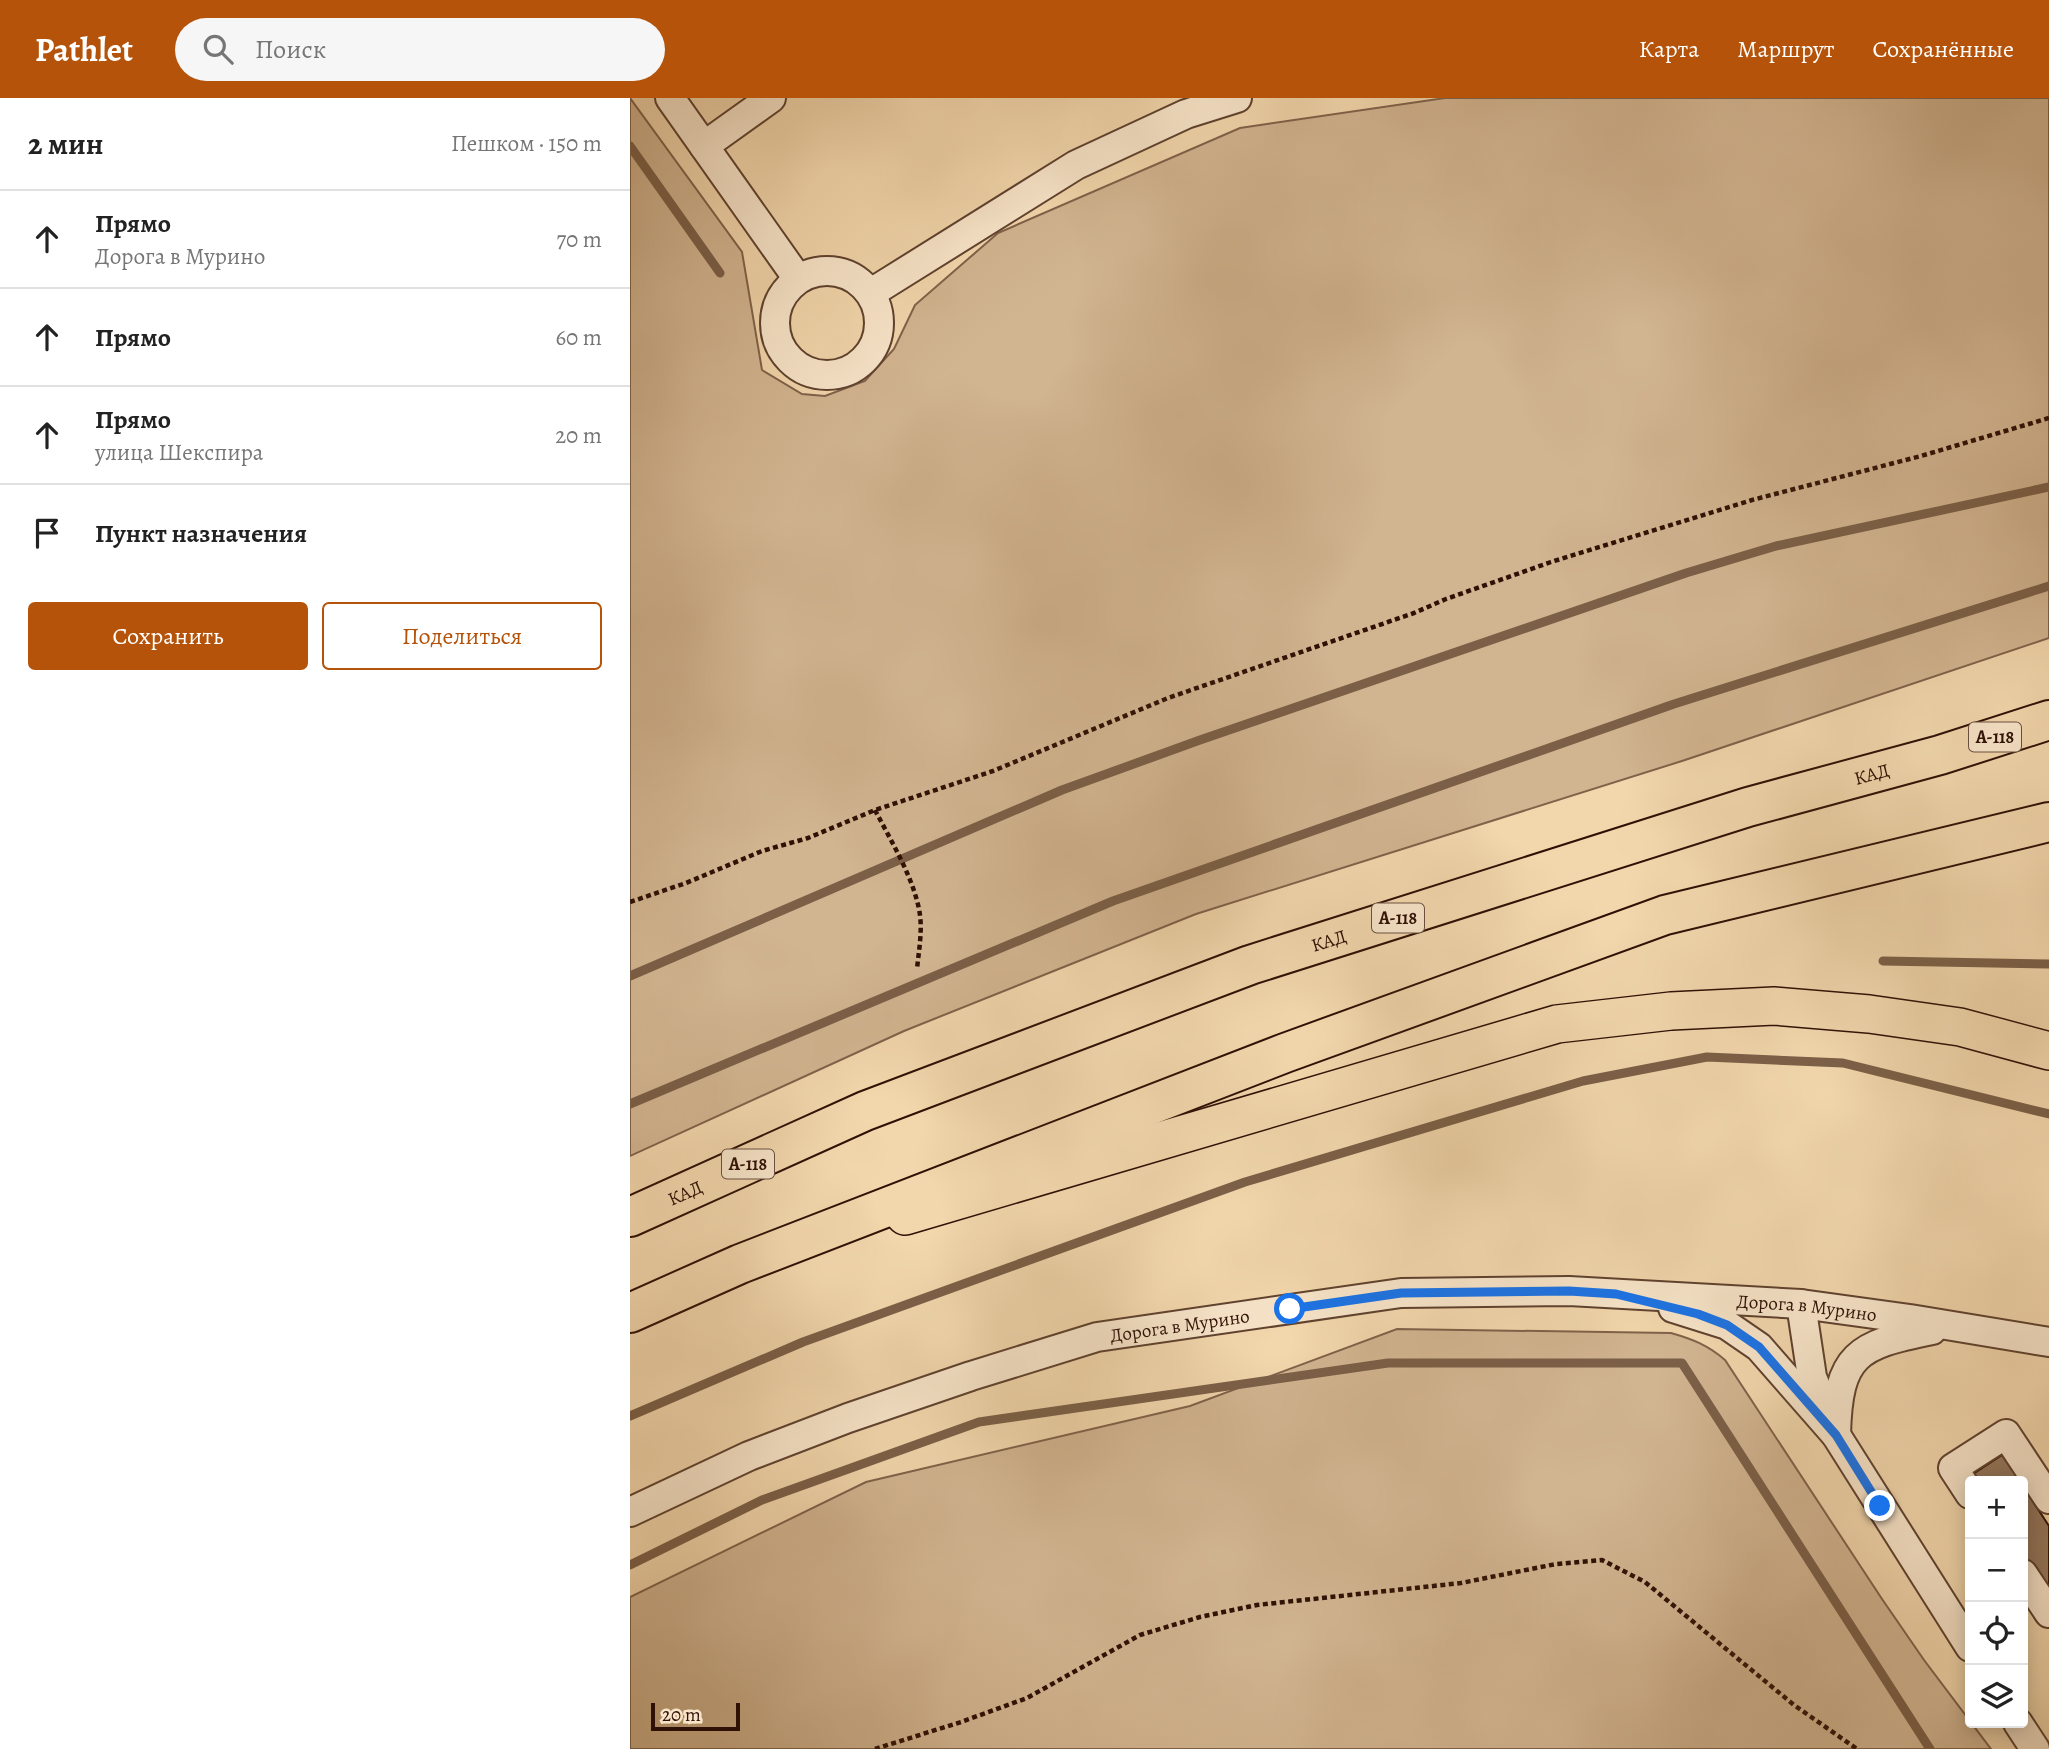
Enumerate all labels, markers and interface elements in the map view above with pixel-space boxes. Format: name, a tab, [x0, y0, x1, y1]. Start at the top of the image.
search box	[175, 18, 665, 81]
text: Pathlet	[35, 27, 133, 72]
icon: search	[199, 30, 237, 68]
text: Поиск	[255, 32, 326, 67]
text: Карта	[1639, 33, 1699, 65]
text: Маршрут	[1737, 33, 1835, 65]
text: Сохранённые	[1873, 33, 2014, 65]
text: 2 мин	[28, 124, 103, 164]
text: Пешком · 150 m	[451, 128, 602, 159]
text: Прямо	[95, 206, 171, 241]
icon: ahead	[28, 220, 66, 258]
text: 70 m	[556, 224, 602, 255]
text: Дорога в Мурино	[95, 241, 265, 272]
icon: ahead	[28, 318, 66, 356]
text: Прямо	[95, 320, 171, 355]
text: 60 m	[555, 322, 602, 353]
text: Прямо	[95, 402, 171, 437]
icon: ahead	[28, 416, 66, 454]
text: 20 m	[555, 420, 602, 451]
text: улица Шекспира	[95, 437, 263, 468]
icon: arrive	[28, 514, 66, 552]
text: Пункт назначения	[95, 516, 307, 551]
button: Сохранить	[28, 602, 308, 670]
button: Поделиться	[322, 602, 602, 670]
road number: А-118	[1969, 722, 2021, 752]
street label: КАД	[1851, 757, 1892, 792]
road number: А-118	[1372, 904, 1424, 932]
street label: КАД	[1308, 923, 1350, 959]
road number: А-118	[722, 1149, 774, 1178]
street label: КАД	[664, 1174, 707, 1212]
street label: Дорога в Мурино	[1736, 1288, 1878, 1328]
route start	[1274, 1293, 1305, 1324]
street label: Дорога в Мурино	[1108, 1303, 1251, 1349]
map controls	[1965, 1476, 2028, 1728]
button: +	[1965, 1476, 2028, 1539]
route end	[1864, 1490, 1895, 1521]
button: −	[1965, 1539, 2028, 1602]
button: locate	[1965, 1602, 2028, 1665]
button: layers	[1965, 1665, 2028, 1728]
scale bar	[651, 1700, 740, 1732]
text: 20 m	[662, 1702, 701, 1728]

